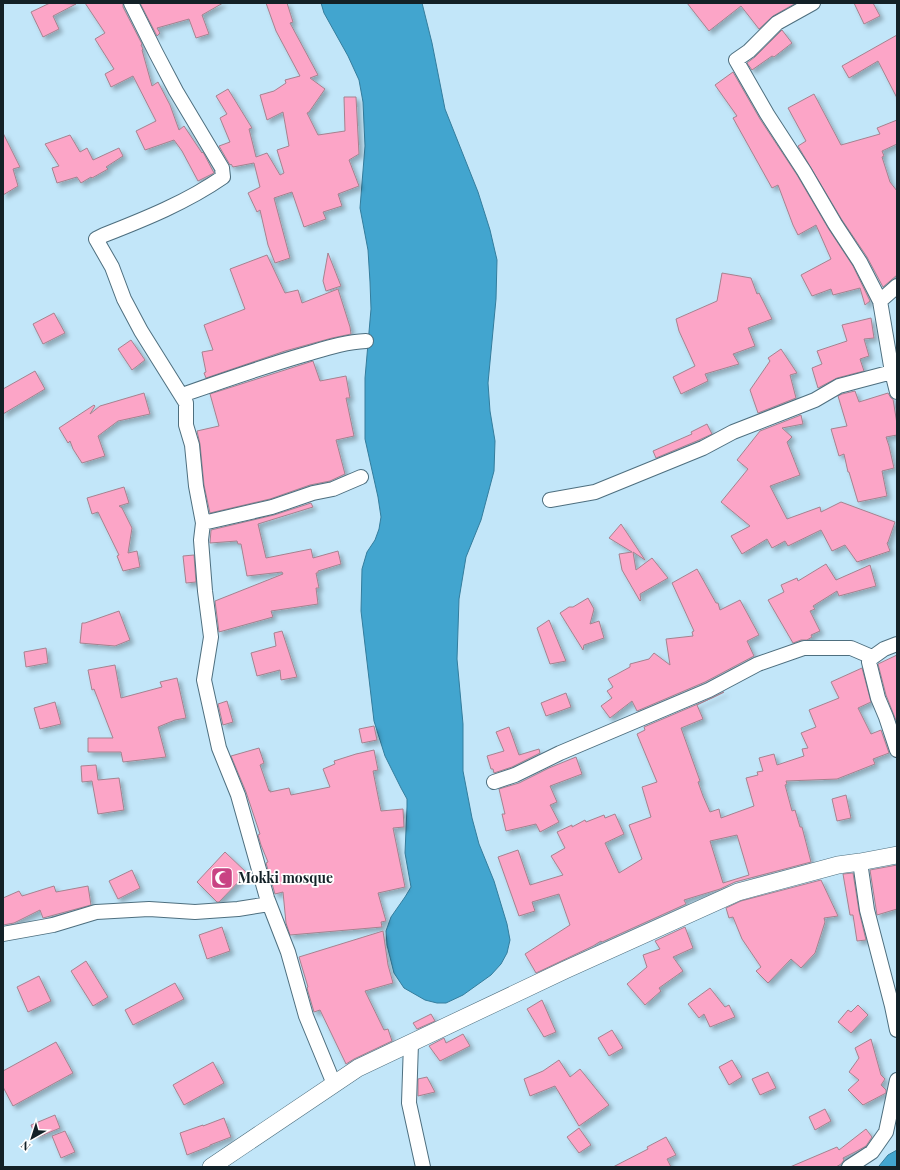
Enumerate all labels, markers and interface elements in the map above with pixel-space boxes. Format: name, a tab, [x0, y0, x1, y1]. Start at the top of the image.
mosque icon: Mokki mosque	[209, 865, 235, 891]
place label: Mokki mosque	[238, 868, 333, 887]
north arrow	[12, 1118, 52, 1158]
text: N	[18, 1138, 33, 1154]

